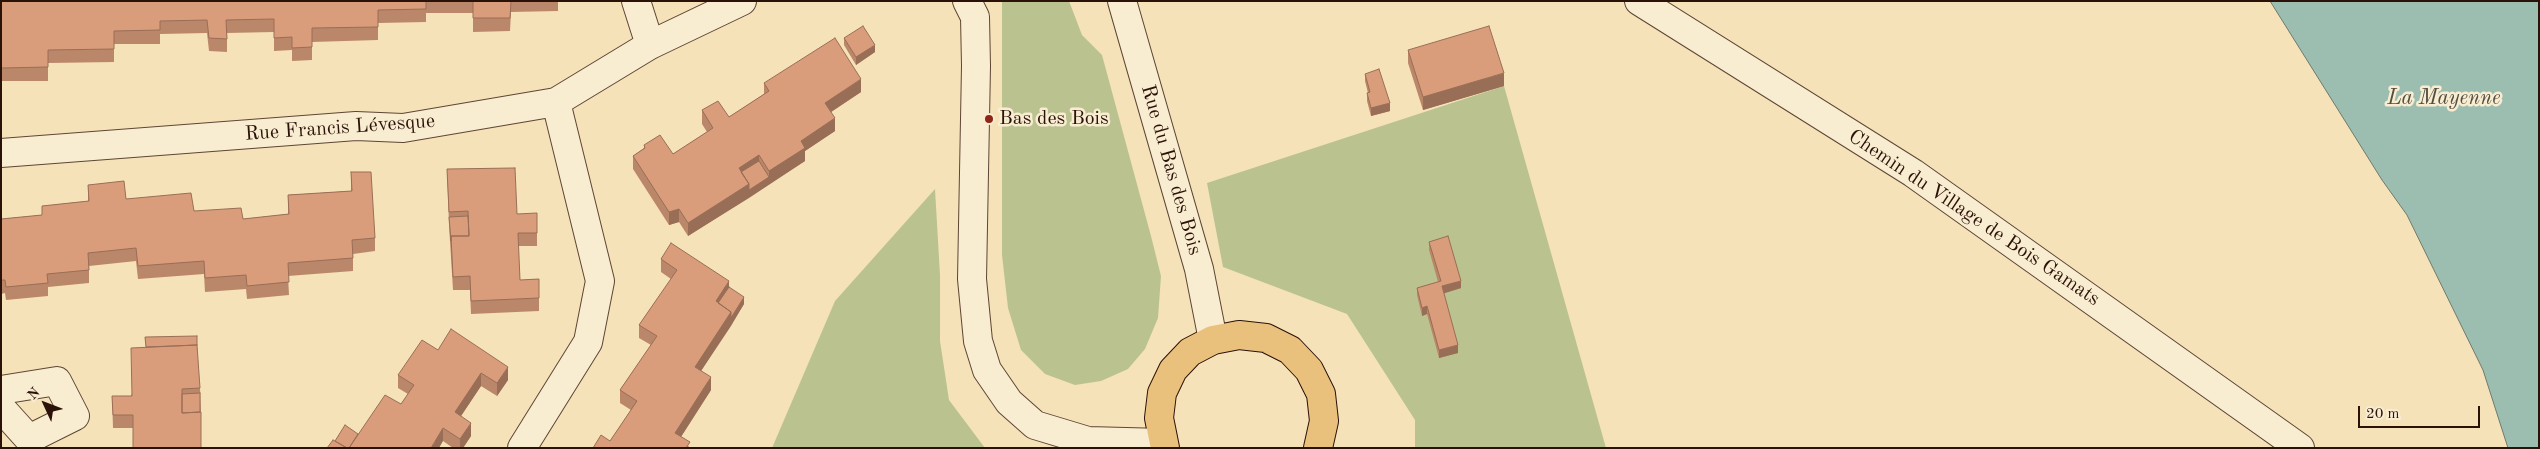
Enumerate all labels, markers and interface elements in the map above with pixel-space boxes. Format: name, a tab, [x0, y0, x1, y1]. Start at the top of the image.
street label: Rue du Bas des Bois	[1135, 82, 1207, 258]
water label: La Mayenne	[2387, 85, 2501, 111]
place label: Bas des Bois	[999, 107, 1109, 131]
street label: Rue Francis Lévesque	[244, 109, 436, 147]
marker: Bas des Bois	[983, 113, 995, 125]
street label: Chemin du Village de Bois Gamats	[1844, 125, 2104, 311]
north arrow	[20, 379, 70, 429]
text: N	[25, 385, 43, 402]
scale bar	[2360, 396, 2482, 428]
text: 20 m	[2366, 407, 2400, 422]

